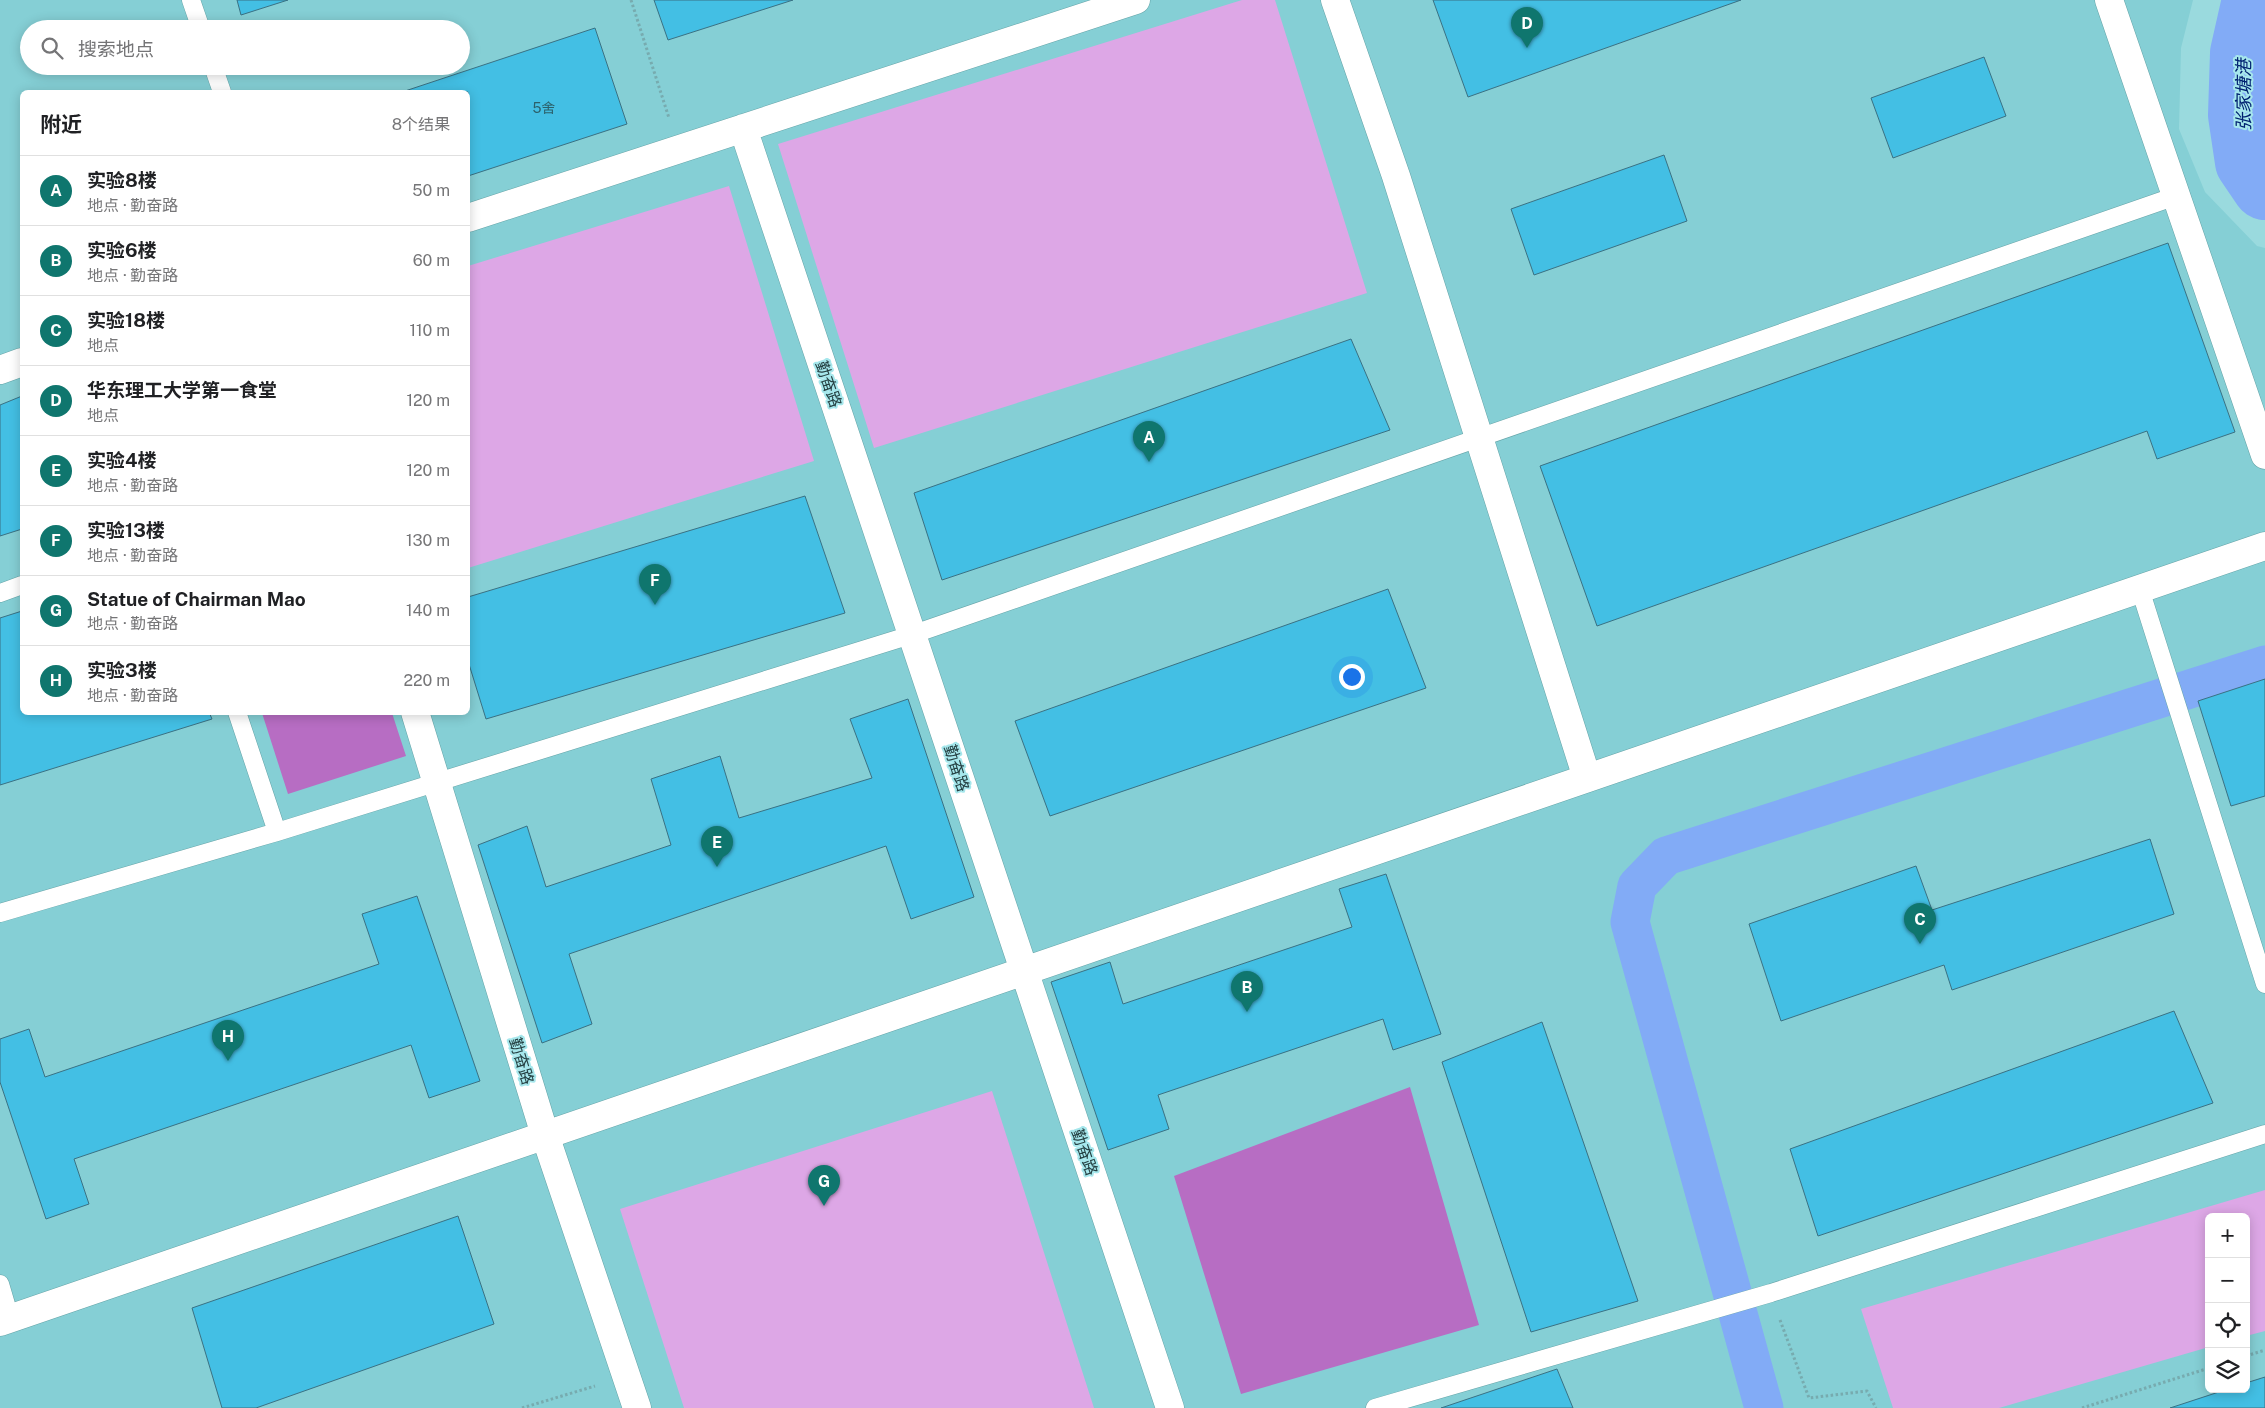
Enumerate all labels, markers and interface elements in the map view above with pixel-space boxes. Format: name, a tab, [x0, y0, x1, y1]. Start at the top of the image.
pin: D	[1511, 7, 1543, 48]
search box	[20, 20, 470, 75]
icon: search	[38, 34, 66, 62]
text: 搜索地点	[78, 38, 154, 60]
water label: 张家塘港	[2233, 56, 2254, 131]
house number: 5舍	[533, 100, 555, 116]
text: 附近	[40, 112, 82, 137]
text: 8个结果	[392, 115, 450, 134]
text: 实验8楼	[87, 169, 157, 191]
text: A	[50, 181, 62, 200]
text: 50 m	[412, 181, 450, 200]
text: 地点 · 勤奋路	[87, 196, 178, 215]
text: 实验6楼	[87, 239, 157, 261]
text: B	[51, 251, 61, 270]
text: 60 m	[413, 251, 450, 270]
text: 地点 · 勤奋路	[87, 266, 178, 285]
text: 实验18楼	[87, 309, 165, 331]
text: C	[50, 321, 62, 340]
text: 110 m	[409, 321, 450, 340]
text: 地点	[87, 336, 119, 355]
street label: 勤奋路	[812, 358, 845, 410]
text: 华东理工大学第一食堂	[87, 379, 277, 401]
text: D	[50, 391, 62, 410]
text: 120 m	[406, 391, 450, 410]
text: 地点	[87, 406, 119, 425]
pin: A	[1133, 421, 1165, 462]
text: 实验4楼	[87, 449, 156, 471]
text: E	[51, 461, 61, 480]
text: 120 m	[406, 461, 450, 480]
text: 地点 · 勤奋路	[87, 476, 178, 495]
text: 实验13楼	[87, 519, 165, 541]
text: F	[51, 531, 61, 550]
text: 130 m	[406, 531, 450, 550]
text: 地点 · 勤奋路	[87, 546, 178, 565]
pin: F	[639, 564, 671, 605]
text: Statue of Chairman Mao	[87, 588, 306, 610]
text: G	[50, 601, 62, 620]
text: 140 m	[406, 601, 450, 620]
text: 地点 · 勤奋路	[87, 614, 178, 633]
text: 实验3楼	[87, 659, 157, 681]
your location	[1339, 664, 1365, 690]
text: H	[50, 671, 62, 690]
text: 220 m	[403, 671, 450, 690]
text: 地点 · 勤奋路	[87, 686, 178, 705]
street label: 勤奋路	[940, 742, 973, 794]
pin: E	[701, 826, 733, 867]
pin: C	[1904, 903, 1936, 944]
pin: B	[1231, 971, 1263, 1012]
pin: H	[212, 1020, 244, 1061]
street label: 勤奋路	[505, 1035, 538, 1087]
street label: 勤奋路	[1068, 1126, 1101, 1178]
pin: G	[808, 1165, 840, 1206]
map controls	[2205, 1213, 2250, 1393]
button: +	[2205, 1213, 2250, 1258]
button: −	[2205, 1258, 2250, 1303]
button: locate	[2205, 1303, 2250, 1348]
button: layers	[2205, 1348, 2250, 1393]

